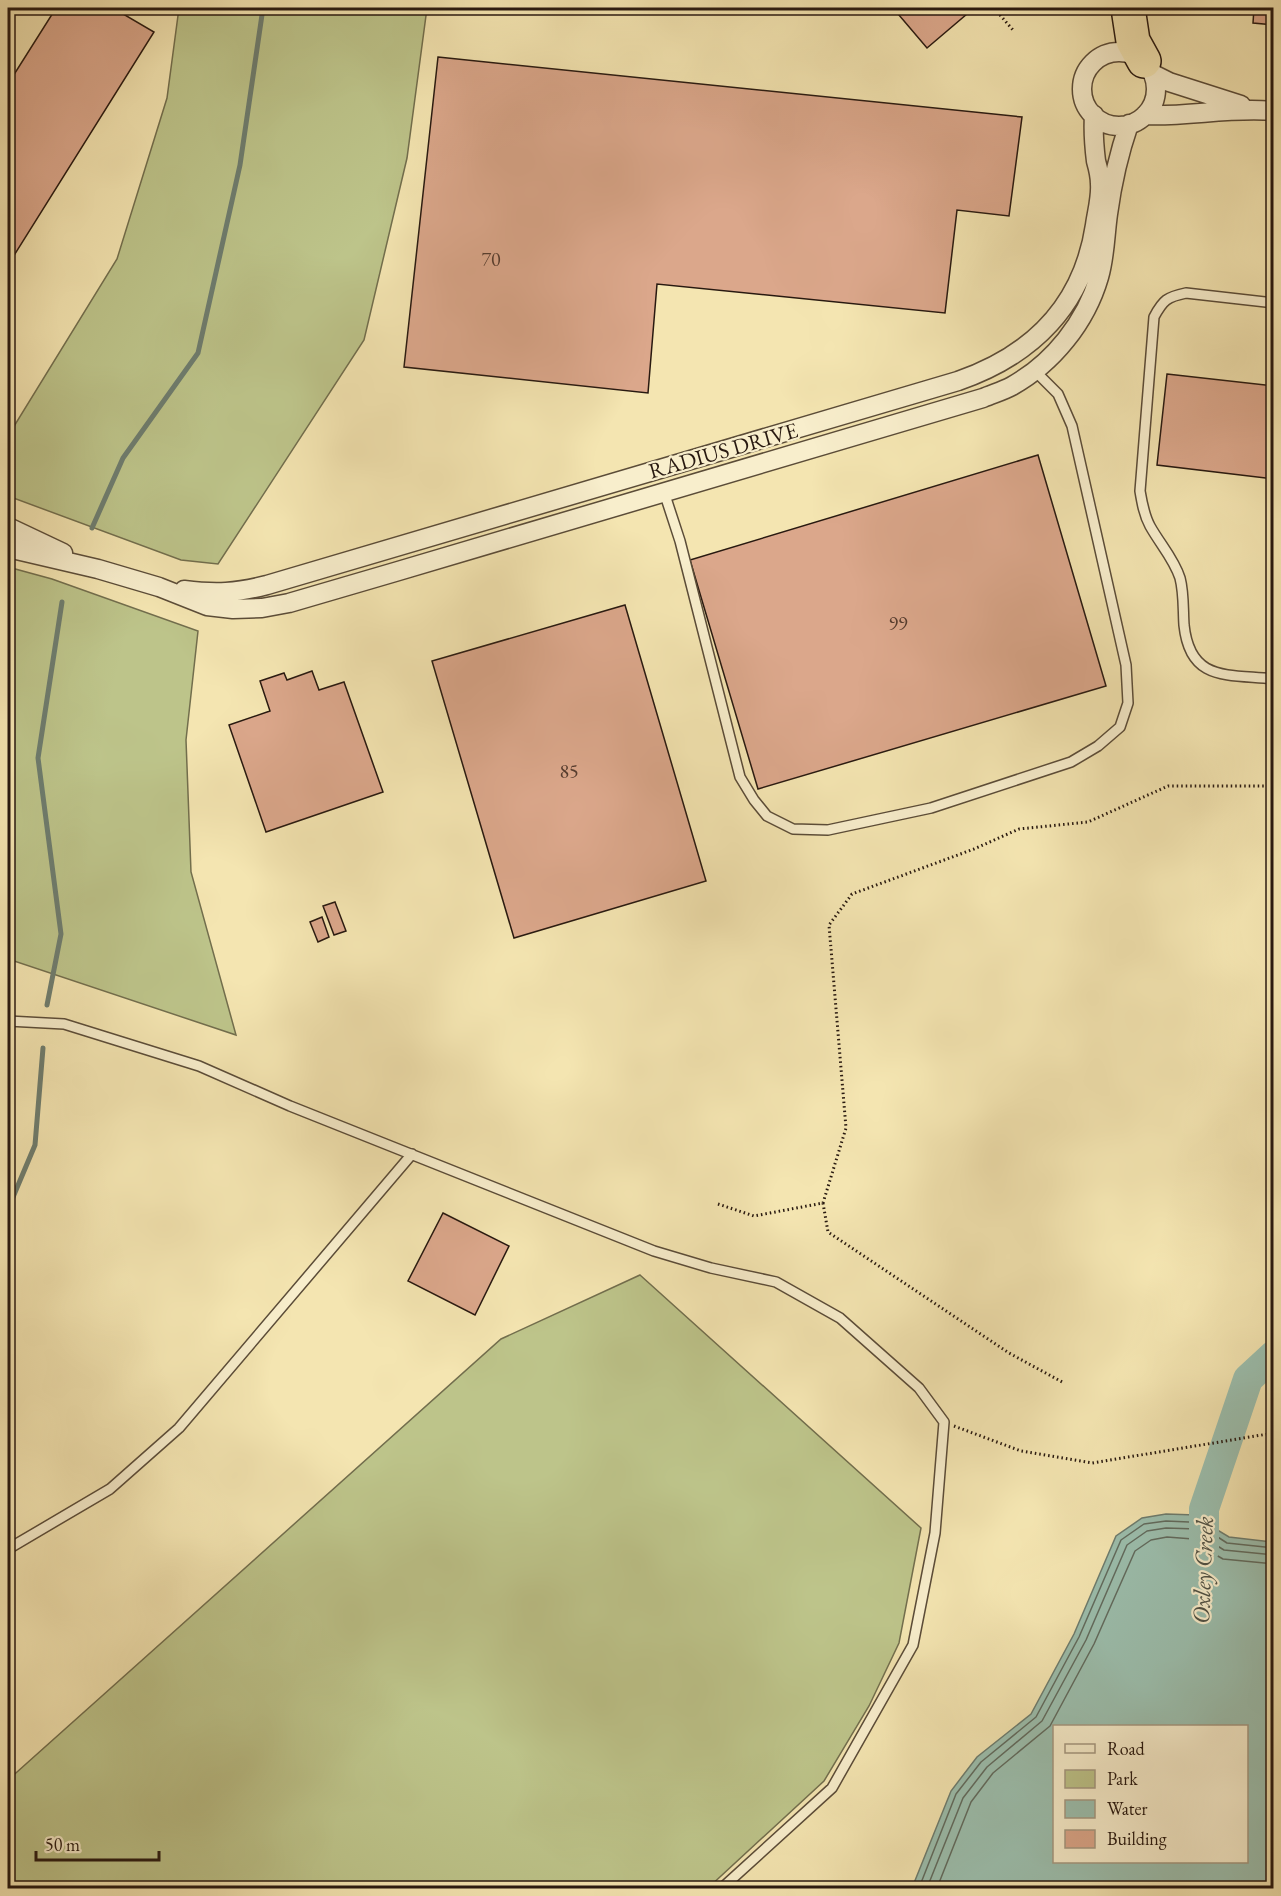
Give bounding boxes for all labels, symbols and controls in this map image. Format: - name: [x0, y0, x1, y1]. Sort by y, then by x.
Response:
- house number: 70: [481, 246, 501, 272]
- street label: RADIUS DRIVE: [645, 415, 801, 486]
- house number: 99: [888, 610, 908, 636]
- house number: 85: [559, 758, 579, 784]
- water label: Oxley Creek: [1185, 1516, 1220, 1624]
- legend: [1053, 1725, 1248, 1863]
- text: Road: [1107, 1737, 1146, 1760]
- text: Park: [1107, 1767, 1138, 1790]
- text: Water: [1107, 1797, 1148, 1820]
- scale bar: [36, 1824, 159, 1862]
- text: Building: [1107, 1827, 1167, 1850]
- text: 50 m: [45, 1833, 80, 1856]

